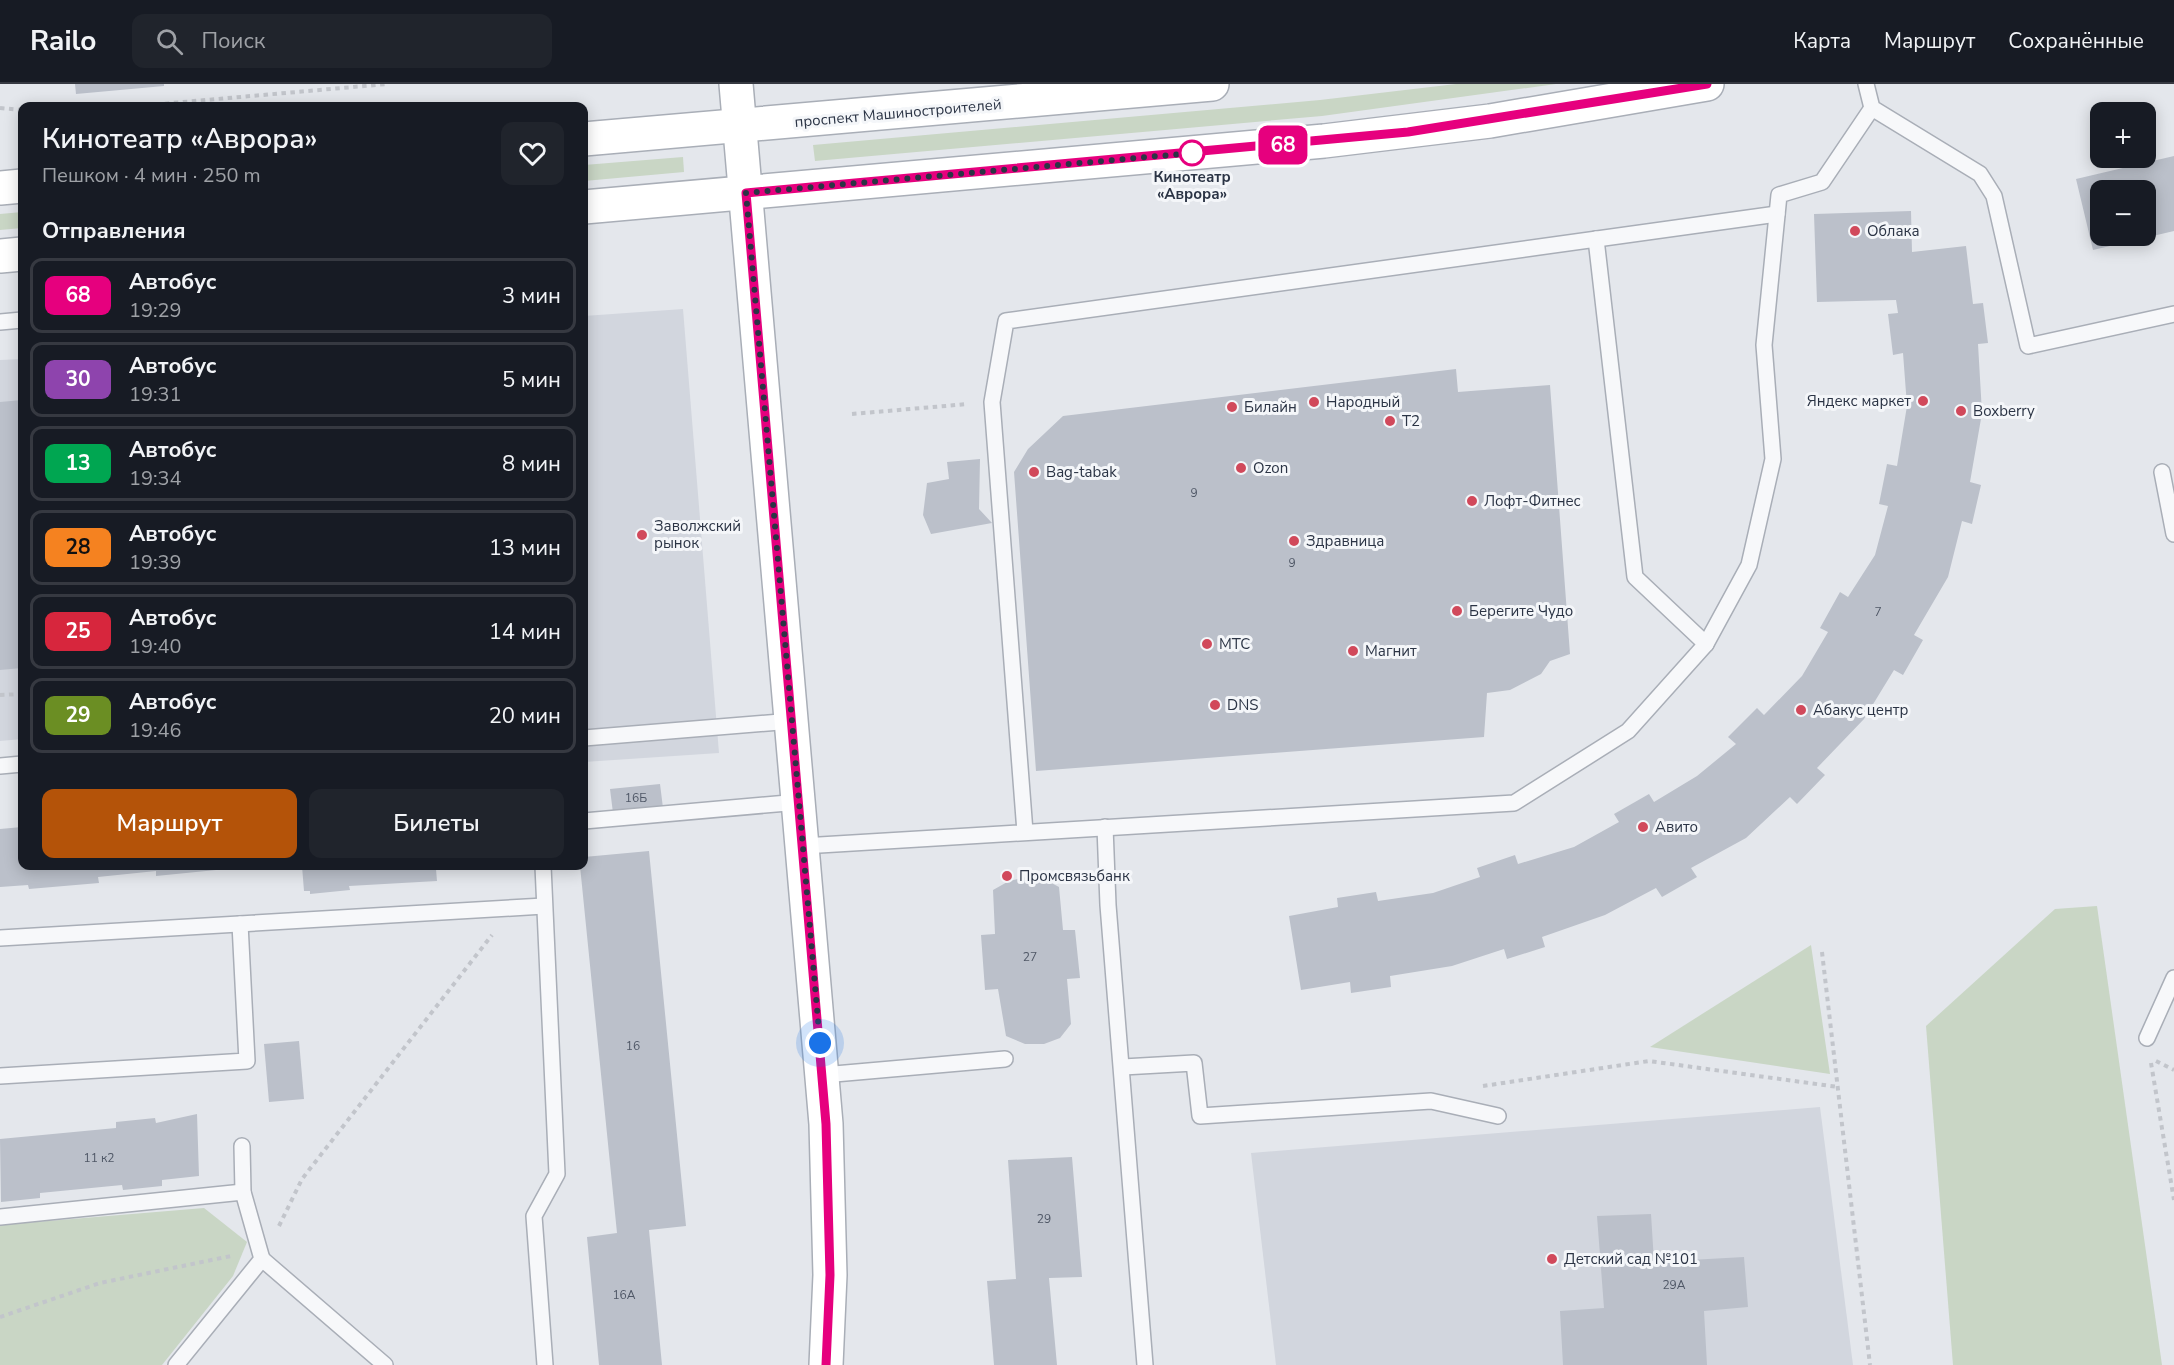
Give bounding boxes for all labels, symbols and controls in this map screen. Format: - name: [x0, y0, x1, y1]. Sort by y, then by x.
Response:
- search box: [132, 14, 552, 68]
- text: Railo: [30, 22, 96, 60]
- icon: search: [153, 25, 186, 58]
- text: Поиск: [201, 26, 265, 56]
- text: Карта: [1793, 27, 1851, 55]
- text: Маршрут: [1884, 27, 1975, 55]
- text: Сохранённые: [2008, 27, 2144, 55]
- street label: проспект Машиностроителей: [794, 94, 1002, 132]
- map controls: [2090, 102, 2156, 246]
- button: +: [2090, 102, 2156, 168]
- text: Кинотеатр «Аврора»: [42, 120, 318, 158]
- button: heart: [501, 122, 564, 185]
- line badge: 68: [1256, 126, 1310, 164]
- text: 68: [1270, 131, 1296, 159]
- marker: Кинотеатр «Аврора»: [1179, 140, 1205, 166]
- text: Пешком · 4 мин · 250 m: [42, 162, 261, 189]
- place label: Кинотеатр «Аврора»: [1153, 167, 1231, 204]
- button: −: [2090, 180, 2156, 246]
- text: Отправления: [42, 216, 186, 246]
- place label: Облака: [1867, 221, 1920, 241]
- marker: Облака: [1848, 224, 1862, 238]
- text: Автобус: [129, 267, 217, 297]
- text: 68: [65, 281, 91, 309]
- text: 3 мин: [502, 281, 561, 311]
- text: 19:29: [129, 297, 182, 324]
- text: Автобус: [129, 351, 217, 381]
- text: 30: [65, 365, 91, 393]
- text: 5 мин: [502, 365, 561, 395]
- text: 19:31: [129, 381, 182, 408]
- place label: Яндекс маркет: [1807, 391, 1911, 411]
- place label: Народный: [1326, 392, 1400, 412]
- marker: Яндекс маркет: [1916, 394, 1930, 408]
- marker: Народный: [1307, 395, 1321, 409]
- place label: Билайн: [1244, 397, 1297, 417]
- marker: Билайн: [1225, 400, 1239, 414]
- place label: Boxberry: [1973, 401, 2035, 421]
- marker: Boxberry: [1954, 404, 1968, 418]
- place label: T2: [1402, 411, 1420, 431]
- marker: T2: [1383, 414, 1397, 428]
- text: Автобус: [129, 435, 217, 465]
- text: 13: [65, 449, 91, 477]
- text: 8 мин: [502, 449, 561, 479]
- place label: Ozon: [1253, 458, 1288, 478]
- marker: Ozon: [1234, 461, 1248, 475]
- place label: Bag-tabak: [1046, 462, 1117, 482]
- text: 19:34: [129, 465, 182, 492]
- marker: Bag-tabak: [1027, 465, 1041, 479]
- house number: 9: [1190, 485, 1198, 501]
- place label: Лофт-Фитнес: [1484, 491, 1581, 511]
- marker: Лофт-Фитнес: [1465, 494, 1479, 508]
- place label: Заволжский рынок: [654, 516, 741, 553]
- text: Автобус: [129, 519, 217, 549]
- marker: Заволжский рынок: [635, 528, 649, 542]
- place label: Здравница: [1306, 531, 1384, 551]
- text: 28: [65, 533, 91, 561]
- text: 13 мин: [489, 533, 561, 563]
- marker: Здравница: [1287, 534, 1301, 548]
- text: 19:39: [129, 549, 182, 576]
- house number: 9: [1288, 555, 1296, 571]
- place label: Берегите Чудо: [1469, 601, 1573, 621]
- text: Автобус: [129, 603, 217, 633]
- marker: Берегите Чудо: [1450, 604, 1464, 618]
- house number: 7: [1874, 604, 1882, 620]
- text: 25: [65, 617, 91, 645]
- text: 14 мин: [489, 617, 561, 647]
- text: 19:40: [129, 633, 182, 660]
- place label: МТС: [1219, 634, 1250, 654]
- marker: МТС: [1200, 637, 1214, 651]
- place label: Магнит: [1365, 641, 1417, 661]
- marker: Магнит: [1346, 644, 1360, 658]
- text: Автобус: [129, 687, 217, 717]
- place label: DNS: [1227, 695, 1258, 715]
- marker: DNS: [1208, 698, 1222, 712]
- place label: Абакус центр: [1813, 700, 1908, 720]
- text: 29: [65, 701, 91, 729]
- text: 20 мин: [489, 701, 561, 731]
- marker: Абакус центр: [1794, 703, 1808, 717]
- text: 19:46: [129, 717, 182, 744]
- button: Маршрут: [42, 789, 297, 858]
- button: Билеты: [309, 789, 564, 858]
- house number: 16Б: [625, 790, 647, 806]
- place label: Авито: [1655, 817, 1698, 837]
- marker: Авито: [1636, 820, 1650, 834]
- place label: Промсвязьбанк: [1019, 866, 1130, 886]
- marker: Промсвязьбанк: [1000, 869, 1014, 883]
- house number: 27: [1023, 949, 1037, 965]
- your location: [805, 1028, 835, 1058]
- house number: 16: [626, 1038, 640, 1054]
- house number: 11 к2: [84, 1150, 115, 1166]
- house number: 29: [1037, 1211, 1051, 1227]
- place label: Детский сад №101: [1564, 1249, 1698, 1269]
- marker: Детский сад №101: [1545, 1252, 1559, 1266]
- house number: 29А: [1662, 1277, 1686, 1293]
- house number: 16А: [612, 1287, 636, 1303]

